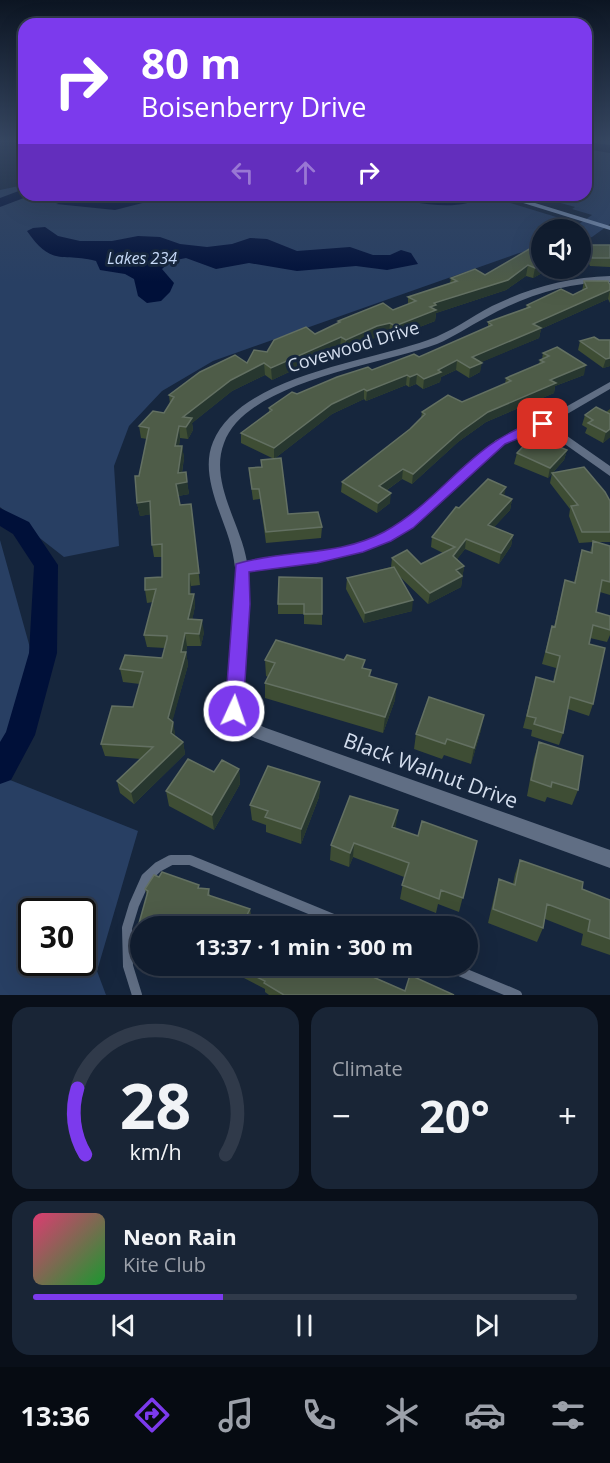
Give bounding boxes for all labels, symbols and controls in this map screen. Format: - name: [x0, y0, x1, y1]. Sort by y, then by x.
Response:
- text: 80 m: [141, 34, 241, 91]
- icon: right: [42, 42, 120, 120]
- text: Boisenberry Drive: [141, 88, 366, 125]
- icon: left: [226, 156, 259, 189]
- icon: ahead: [289, 156, 322, 189]
- icon: right: [352, 156, 385, 189]
- map controls: [531, 219, 591, 279]
- button: sound: [531, 219, 591, 279]
- water label: Lakes 234: [107, 247, 177, 269]
- street label: Covewood Drive: [284, 315, 422, 377]
- pin: [517, 398, 568, 449]
- icon: arrive: [526, 407, 559, 440]
- position arrow: [202, 679, 266, 743]
- street label: Black Walnut Drive: [340, 725, 522, 815]
- speed limit sign: 30: [18, 898, 96, 976]
- text: 13:37 · 1 min · 300 m: [195, 931, 413, 961]
- text: Climate: [332, 1055, 403, 1082]
- text: 28: [120, 1062, 191, 1147]
- text: 20°: [419, 1085, 490, 1146]
- text: −: [332, 1093, 351, 1138]
- text: +: [558, 1093, 577, 1138]
- text: km/h: [129, 1137, 182, 1166]
- text: Neon Rain: [123, 1221, 237, 1251]
- text: Kite Club: [123, 1251, 206, 1278]
- icon: previous: [107, 1309, 140, 1342]
- icon: pause: [288, 1309, 321, 1342]
- icon: next: [470, 1309, 503, 1342]
- icon: directions: [131, 1394, 173, 1436]
- icon: music: [215, 1394, 257, 1436]
- icon: phone: [298, 1394, 340, 1436]
- icon: climate: [381, 1394, 423, 1436]
- icon: car: [464, 1394, 506, 1436]
- icon: filters: [547, 1394, 589, 1436]
- text: 13:36: [21, 1397, 90, 1434]

